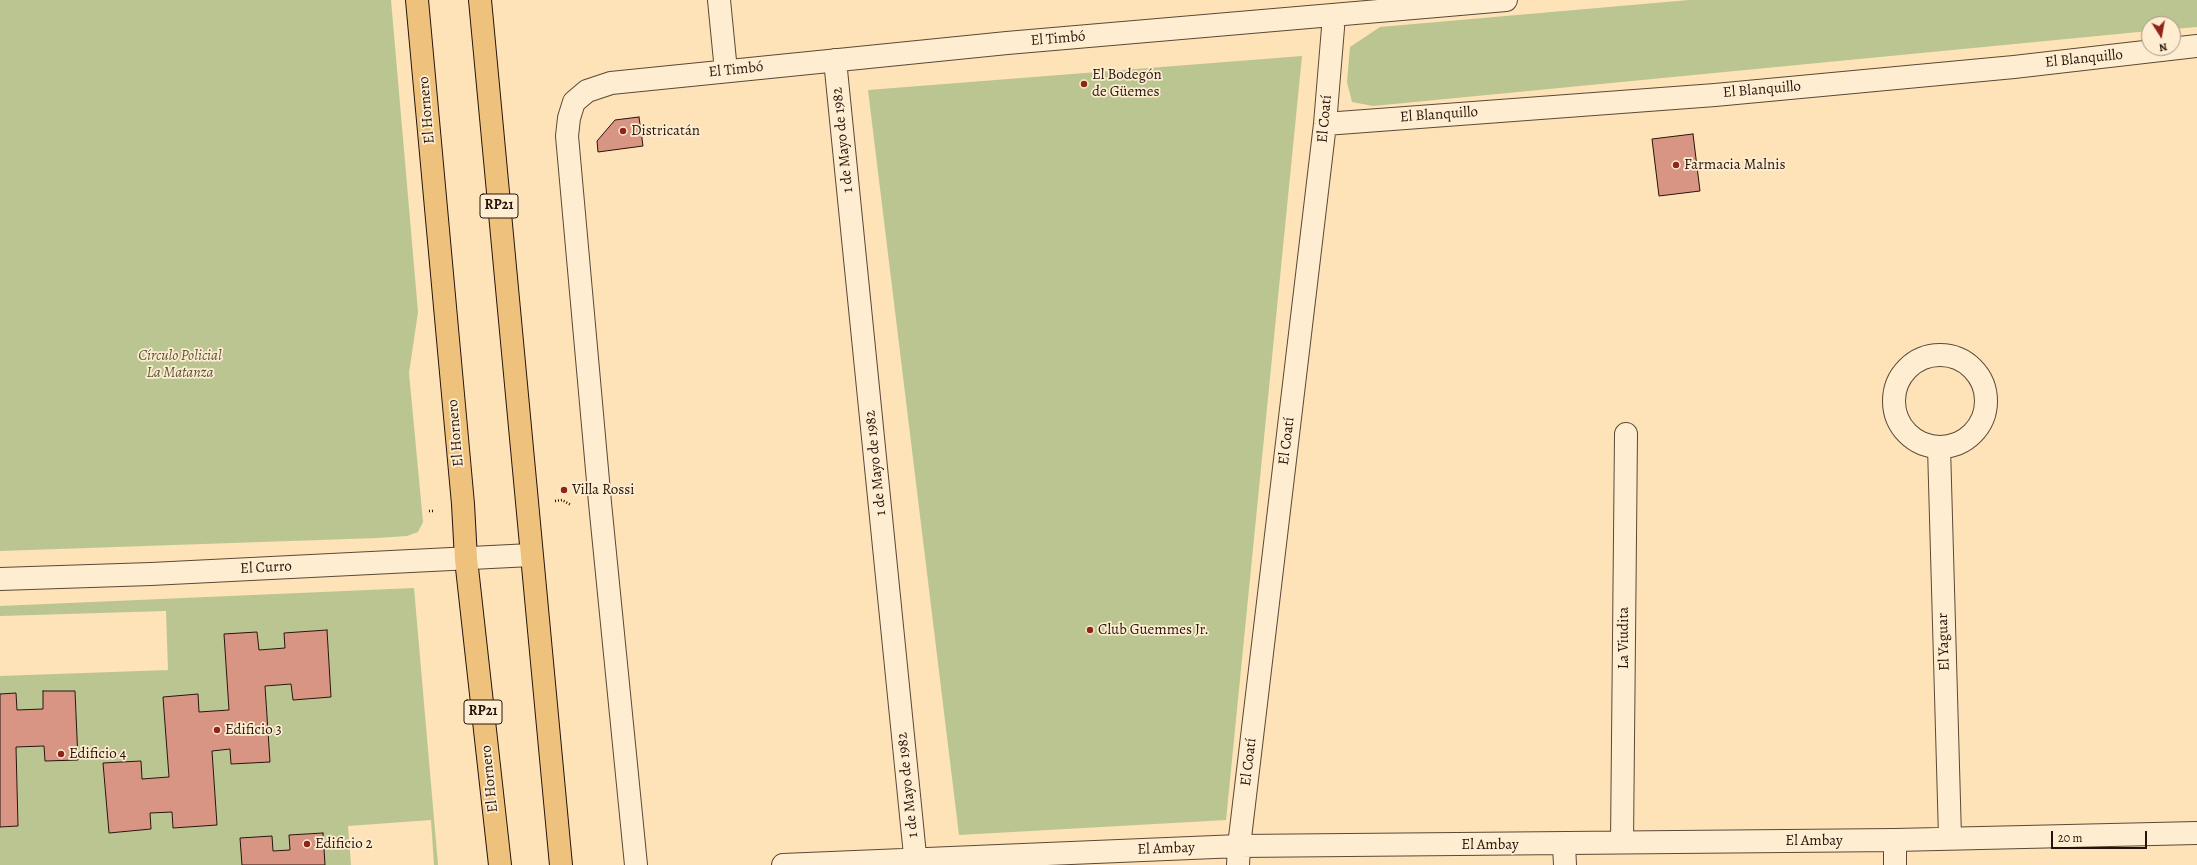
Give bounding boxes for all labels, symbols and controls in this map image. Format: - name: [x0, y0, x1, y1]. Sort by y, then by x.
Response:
- north arrow: [2141, 16, 2181, 56]
- street label: El Timbó: [1030, 28, 1086, 50]
- text: N: [2158, 39, 2169, 55]
- street label: El Blanquillo: [2044, 46, 2124, 72]
- street label: El Timbó: [708, 58, 764, 82]
- place label: El Bodegón de Güemes: [1092, 66, 1162, 101]
- street label: El Hornero: [415, 75, 439, 145]
- street label: El Blanquillo: [1722, 78, 1802, 102]
- marker: El Bodegón de Güemes: [1079, 79, 1089, 89]
- street label: 1 de Mayo de 1982: [829, 86, 857, 194]
- street label: El Coatí: [1314, 94, 1336, 144]
- street label: El Blanquillo: [1399, 103, 1479, 127]
- place label: Districatán: [631, 122, 700, 140]
- marker: Districatán: [618, 126, 628, 136]
- place label: Farmacia Malnis: [1684, 156, 1785, 174]
- marker: Farmacia Malnis: [1671, 160, 1681, 170]
- road number: RP21: [480, 194, 518, 218]
- park label: Círculo Policial La Matanza: [138, 347, 222, 382]
- street label: El Hornero: [444, 398, 468, 468]
- street label: 1 de Mayo de 1982: [862, 409, 890, 517]
- street label: El Coatí: [1275, 416, 1299, 466]
- place label: Villa Rossi: [572, 481, 635, 499]
- marker: Villa Rossi: [559, 485, 569, 495]
- street label: El Curro: [240, 558, 292, 578]
- street label: La Viudita: [1615, 607, 1633, 669]
- street label: El Yaguar: [1934, 613, 1954, 671]
- place label: Club Guemmes Jr.: [1098, 621, 1209, 639]
- marker: Club Guemmes Jr.: [1085, 625, 1095, 635]
- road number: RP21: [464, 700, 502, 724]
- place label: Edificio 3: [225, 721, 282, 739]
- marker: Edificio 3: [212, 725, 222, 735]
- street label: 1 de Mayo de 1982: [894, 731, 922, 839]
- street label: El Coatí: [1237, 737, 1261, 787]
- street label: El Hornero: [478, 744, 502, 814]
- place label: Edificio 4: [69, 745, 126, 763]
- marker: Edificio 4: [56, 749, 66, 759]
- scale bar: [2053, 823, 2149, 849]
- text: 20 m: [2058, 830, 2082, 846]
- street label: El Ambay: [1785, 832, 1843, 850]
- place label: Edificio 2: [315, 835, 373, 853]
- street label: El Ambay: [1461, 836, 1519, 854]
- marker: Edificio 2: [302, 839, 312, 849]
- street label: El Ambay: [1137, 839, 1195, 859]

